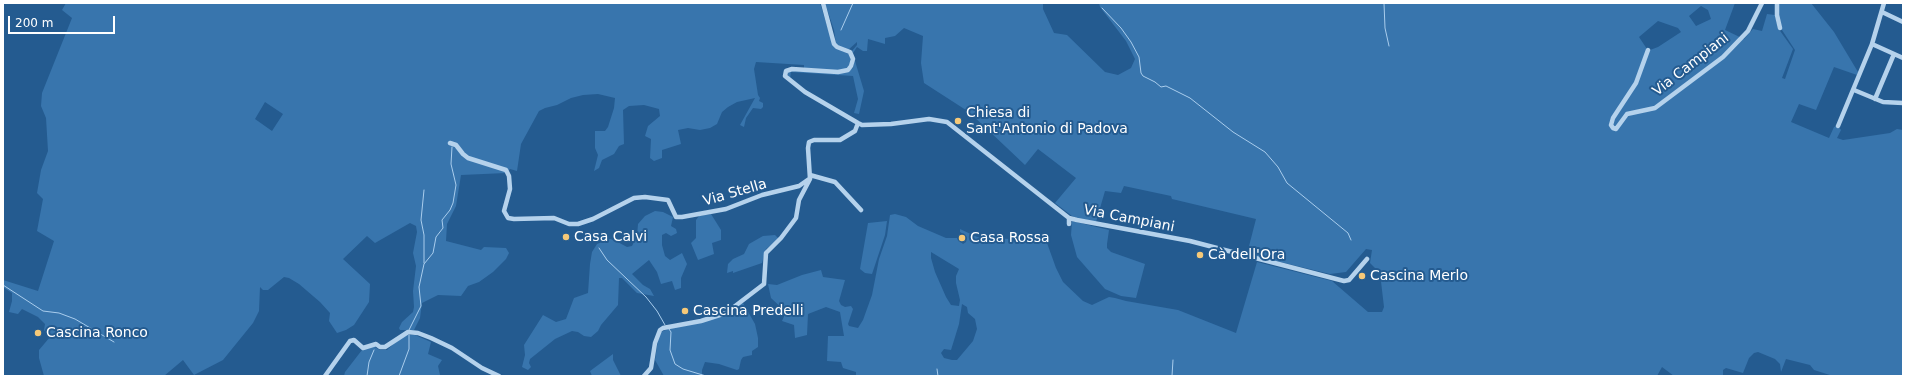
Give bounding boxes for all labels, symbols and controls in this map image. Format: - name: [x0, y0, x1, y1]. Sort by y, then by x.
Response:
- scale bar: [10, 8, 117, 34]
- text: 200 m: [15, 16, 53, 30]
- street label: Via Campiani: [1649, 30, 1733, 100]
- place label: Chiesa di Sant'Antonio di Padova: [966, 105, 1128, 138]
- marker: Chiesa di Sant'Antonio di Padova: [953, 116, 963, 126]
- street label: Via Stella: [701, 176, 769, 210]
- street label: Via Campiani: [1082, 202, 1176, 236]
- place label: Casa Calvi: [574, 229, 647, 245]
- place label: Casa Rossa: [970, 230, 1050, 246]
- marker: Casa Calvi: [561, 232, 571, 242]
- marker: Casa Rossa: [957, 233, 967, 243]
- place label: Cà dell'Ora: [1208, 247, 1285, 263]
- marker: Cà dell'Ora: [1195, 250, 1205, 260]
- place label: Cascina Merlo: [1370, 268, 1468, 284]
- marker: Cascina Merlo: [1357, 271, 1367, 281]
- place label: Cascina Predelli: [693, 303, 804, 319]
- marker: Cascina Predelli: [680, 306, 690, 316]
- place label: Cascina Ronco: [46, 325, 148, 341]
- marker: Cascina Ronco: [33, 328, 43, 338]

